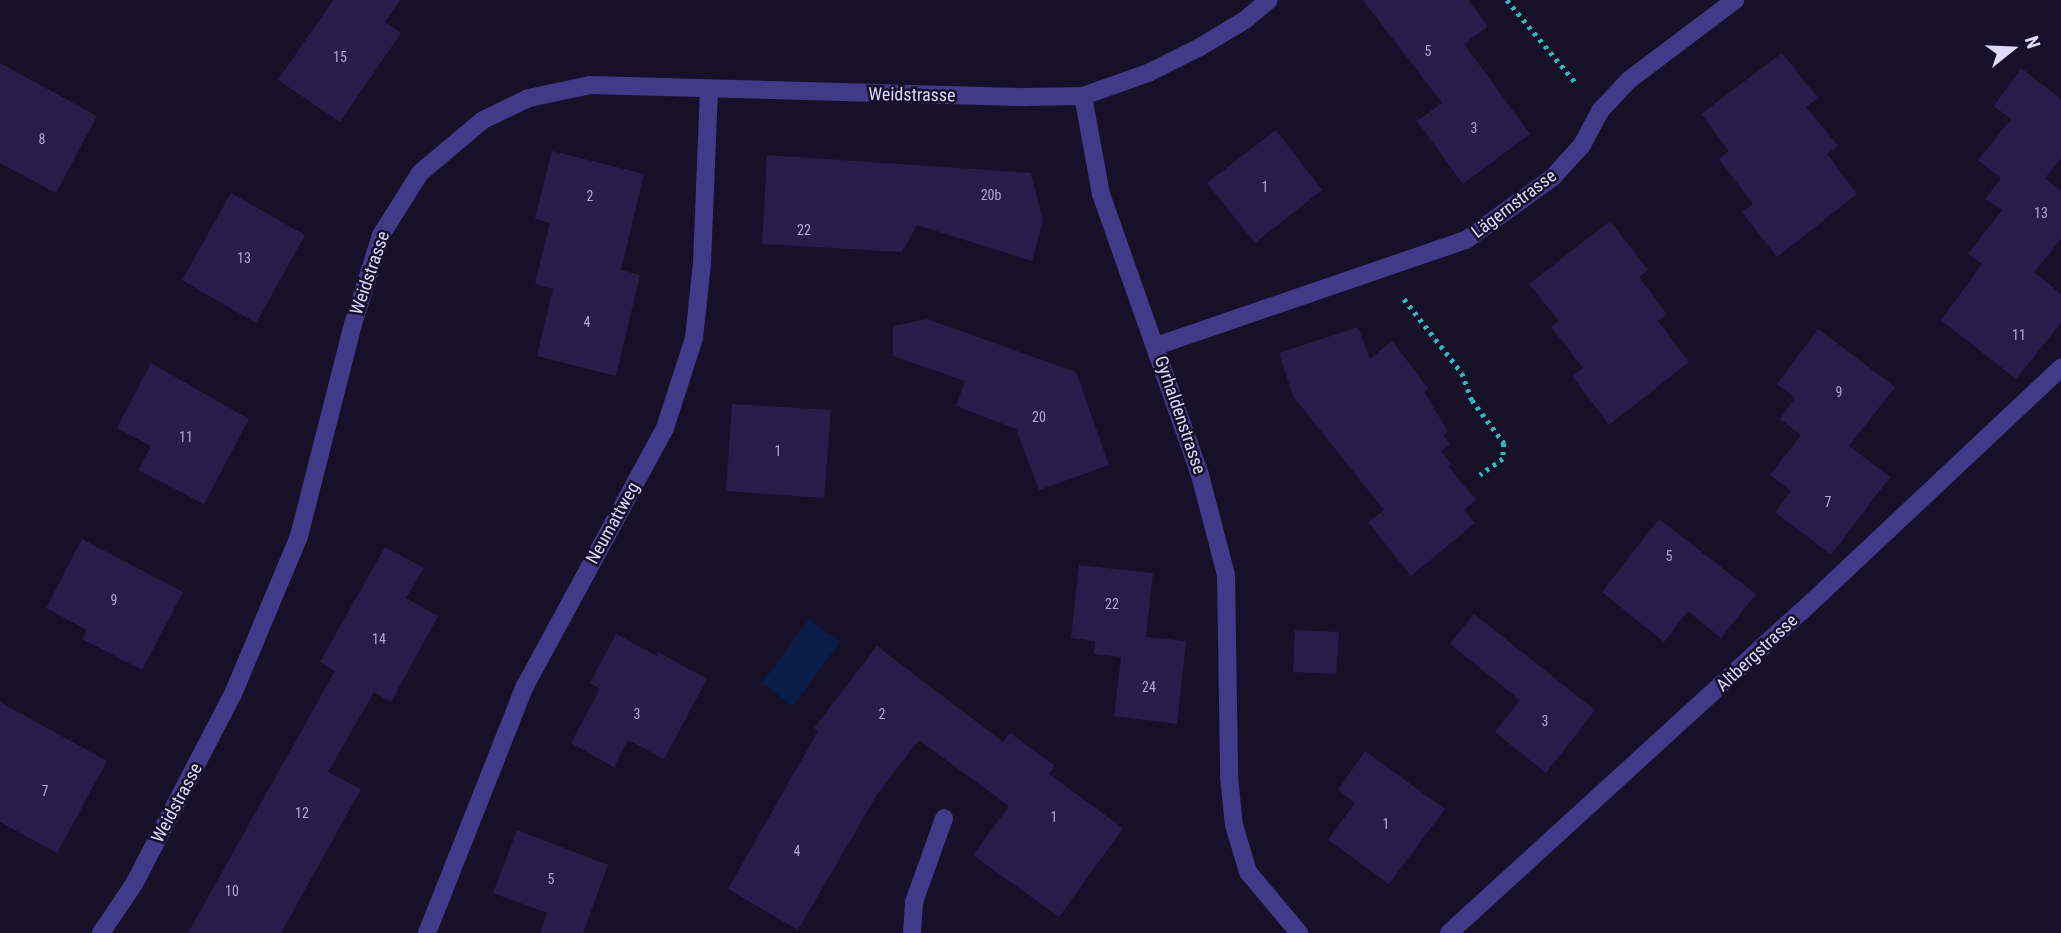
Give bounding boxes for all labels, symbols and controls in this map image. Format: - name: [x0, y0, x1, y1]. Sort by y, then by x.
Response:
- north arrow: [1977, 14, 2047, 84]
- text: N: [2020, 33, 2045, 51]
- house number: 5: [1425, 43, 1431, 59]
- house number: 15: [333, 49, 347, 65]
- street label: Weidstrasse: [868, 83, 956, 107]
- house number: 3: [1471, 120, 1477, 136]
- house number: 8: [39, 131, 45, 147]
- street label: Lägernstrasse: [1467, 165, 1561, 243]
- house number: 1: [1262, 179, 1268, 195]
- house number: 20b: [981, 187, 1001, 203]
- house number: 2: [587, 188, 593, 204]
- house number: 13: [2034, 205, 2048, 221]
- house number: 22: [797, 222, 811, 238]
- street label: Weidstrasse: [346, 228, 394, 318]
- house number: 13: [237, 250, 251, 266]
- house number: 4: [584, 314, 590, 330]
- house number: 11: [2012, 327, 2026, 343]
- street label: Gyrhaldenstrasse: [1150, 353, 1210, 477]
- house number: 9: [1836, 384, 1842, 400]
- house number: 20: [1032, 409, 1046, 425]
- house number: 11: [179, 429, 193, 445]
- house number: 1: [775, 443, 781, 459]
- street label: Neumattweg: [582, 478, 644, 568]
- house number: 7: [1825, 494, 1831, 510]
- house number: 5: [1666, 548, 1672, 564]
- house number: 9: [111, 592, 117, 608]
- house number: 22: [1105, 596, 1119, 612]
- street label: Altbergstrasse: [1712, 610, 1802, 696]
- house number: 14: [372, 631, 386, 647]
- house number: 24: [1142, 679, 1156, 695]
- house number: 3: [634, 706, 640, 722]
- house number: 2: [879, 706, 885, 722]
- house number: 3: [1542, 713, 1548, 729]
- street label: Weidstrasse: [147, 759, 207, 847]
- house number: 7: [42, 783, 48, 799]
- house number: 12: [295, 805, 309, 821]
- house number: 1: [1051, 809, 1057, 825]
- house number: 1: [1383, 816, 1389, 832]
- house number: 4: [794, 843, 800, 859]
- house number: 5: [548, 871, 554, 887]
- house number: 10: [225, 883, 239, 899]

